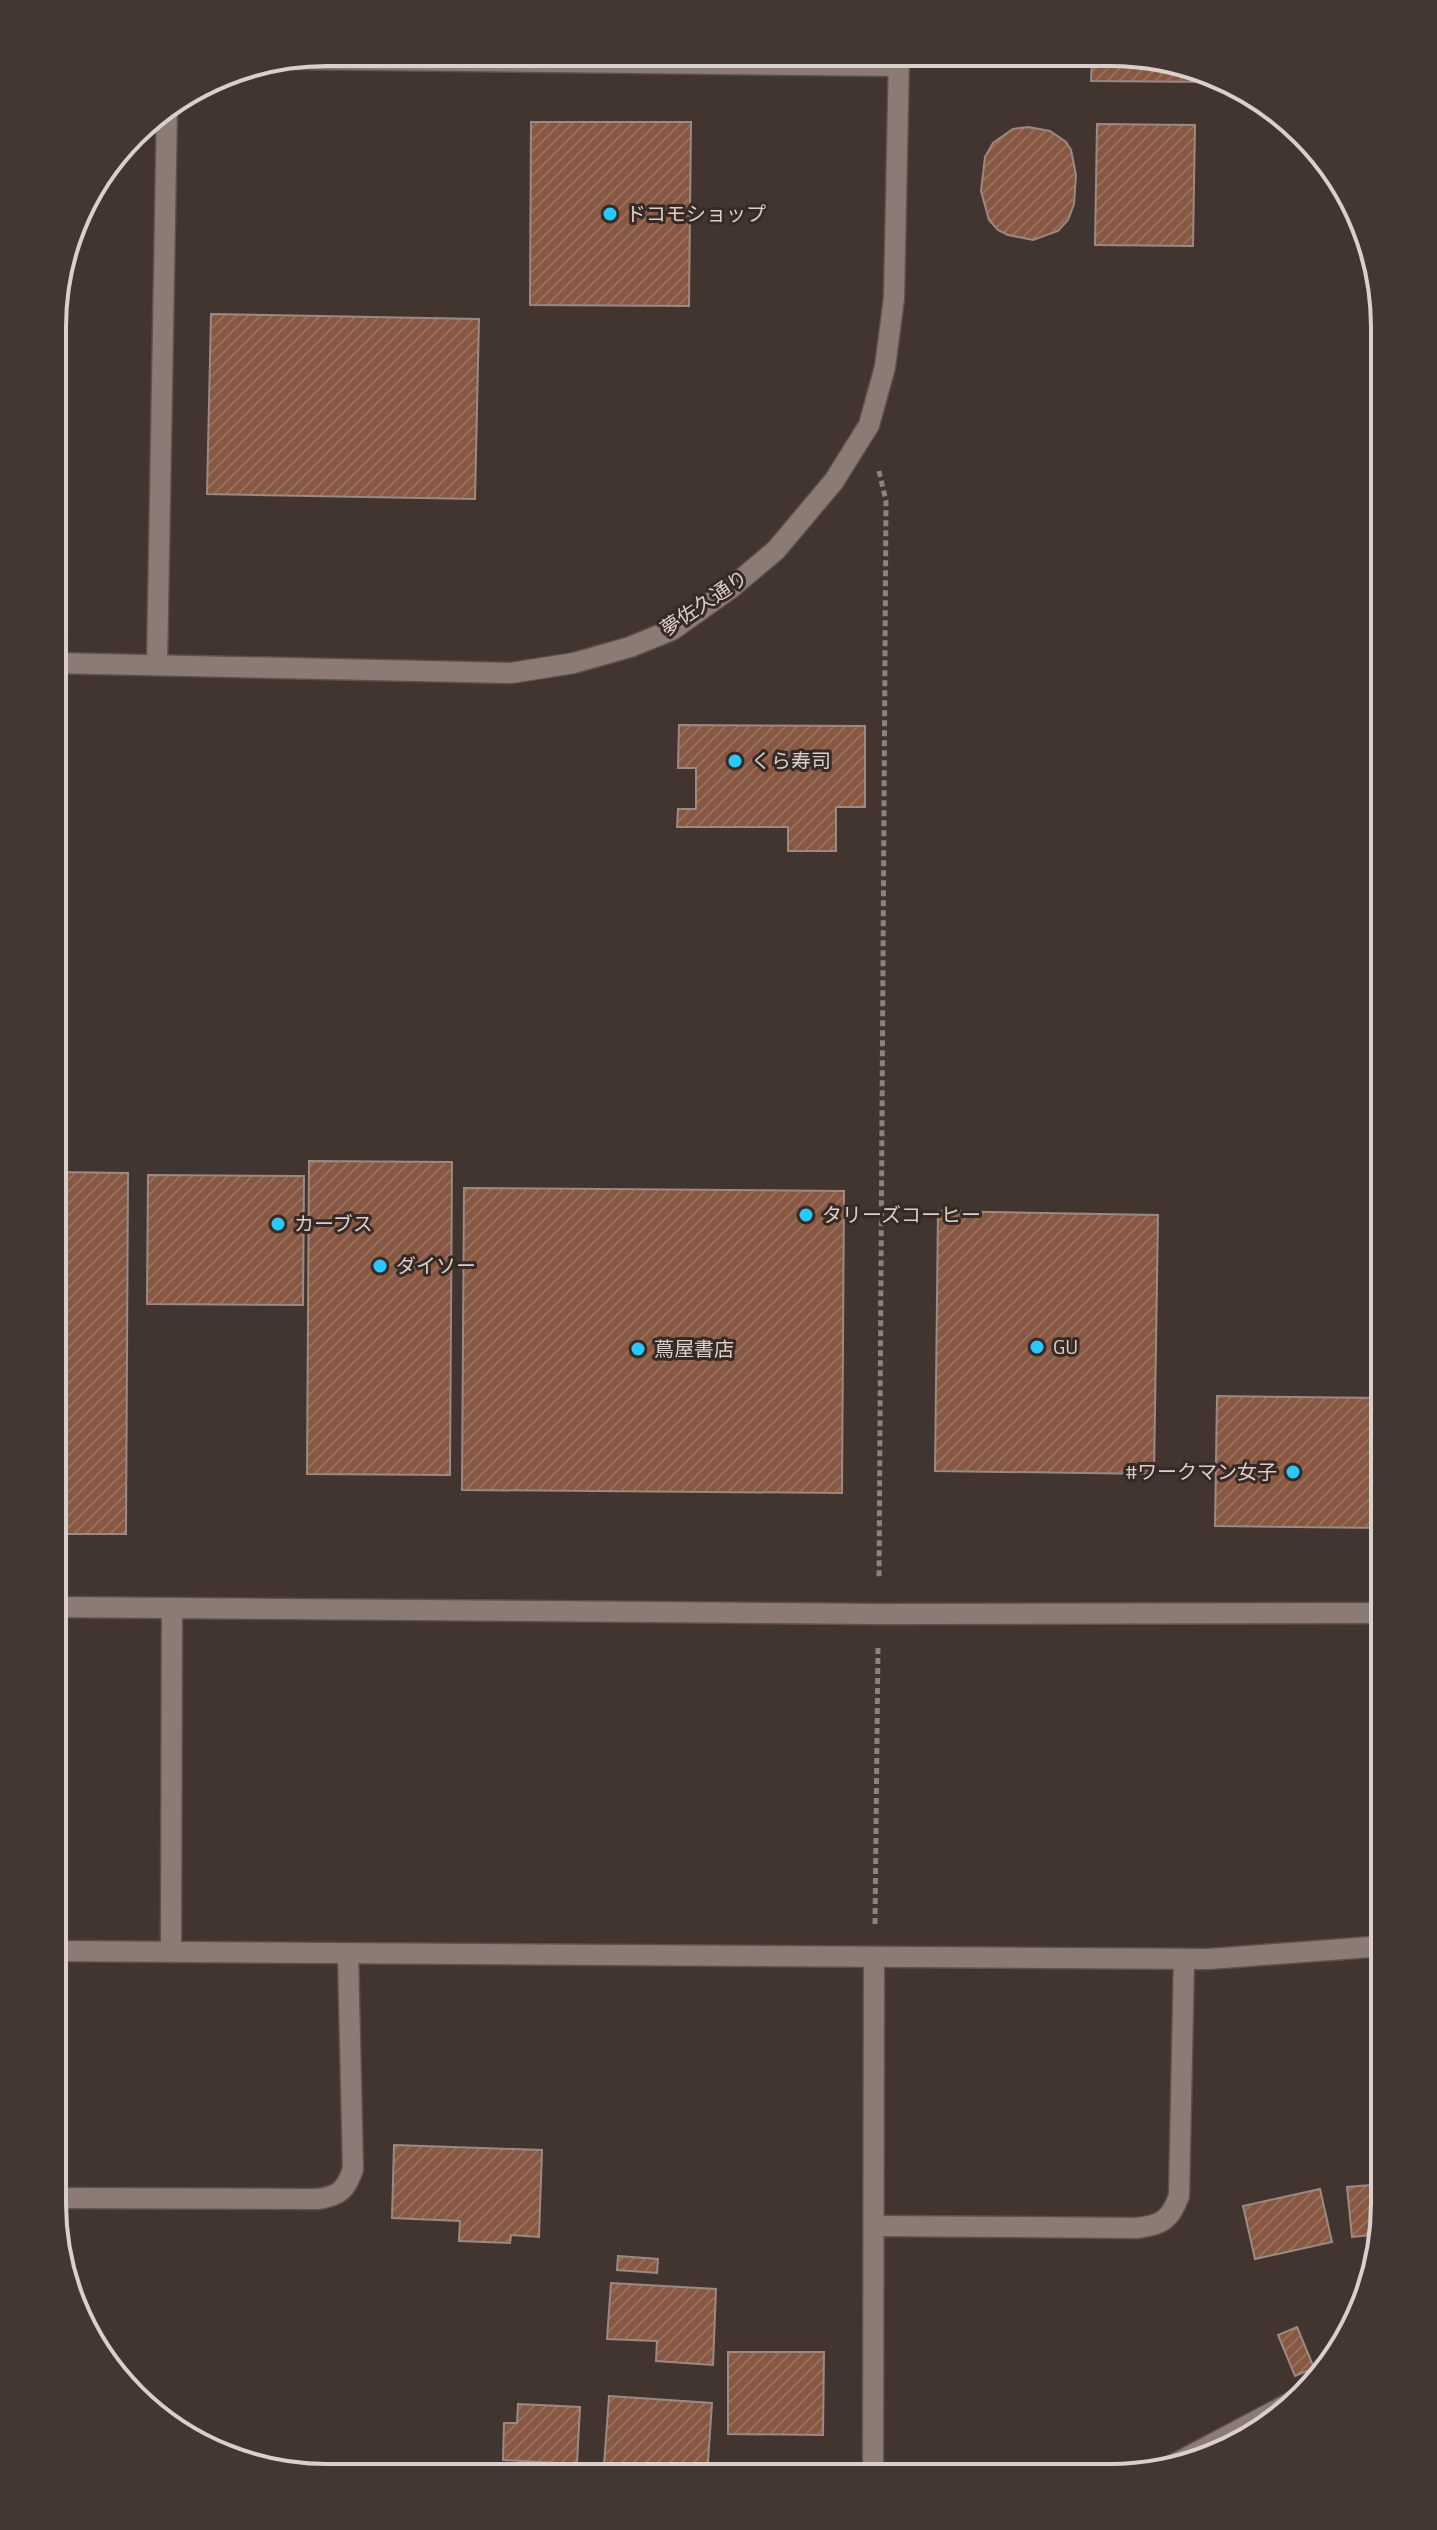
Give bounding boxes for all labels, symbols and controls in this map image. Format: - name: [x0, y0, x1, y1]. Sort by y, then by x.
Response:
- place label: ドコモショップ: [626, 198, 766, 229]
- marker: ドコモショップ: [601, 205, 619, 223]
- street label: 夢佐久通り: [654, 562, 754, 643]
- place label: くら寿司: [751, 745, 831, 776]
- marker: くら寿司: [726, 752, 744, 770]
- place label: タリーズコーヒー: [822, 1199, 981, 1230]
- marker: タリーズコーヒー: [797, 1206, 815, 1224]
- place label: カーブス: [294, 1208, 373, 1239]
- marker: カーブス: [269, 1215, 287, 1233]
- place label: ダイソー: [396, 1250, 476, 1281]
- marker: ダイソー: [371, 1257, 389, 1275]
- place label: GU: [1053, 1331, 1078, 1362]
- place label: 蔦屋書店: [654, 1333, 734, 1364]
- marker: GU: [1028, 1338, 1046, 1356]
- marker: 蔦屋書店: [629, 1340, 647, 1358]
- place label: #ワークマン女子: [1126, 1456, 1277, 1487]
- marker: #ワークマン女子: [1284, 1463, 1302, 1481]

